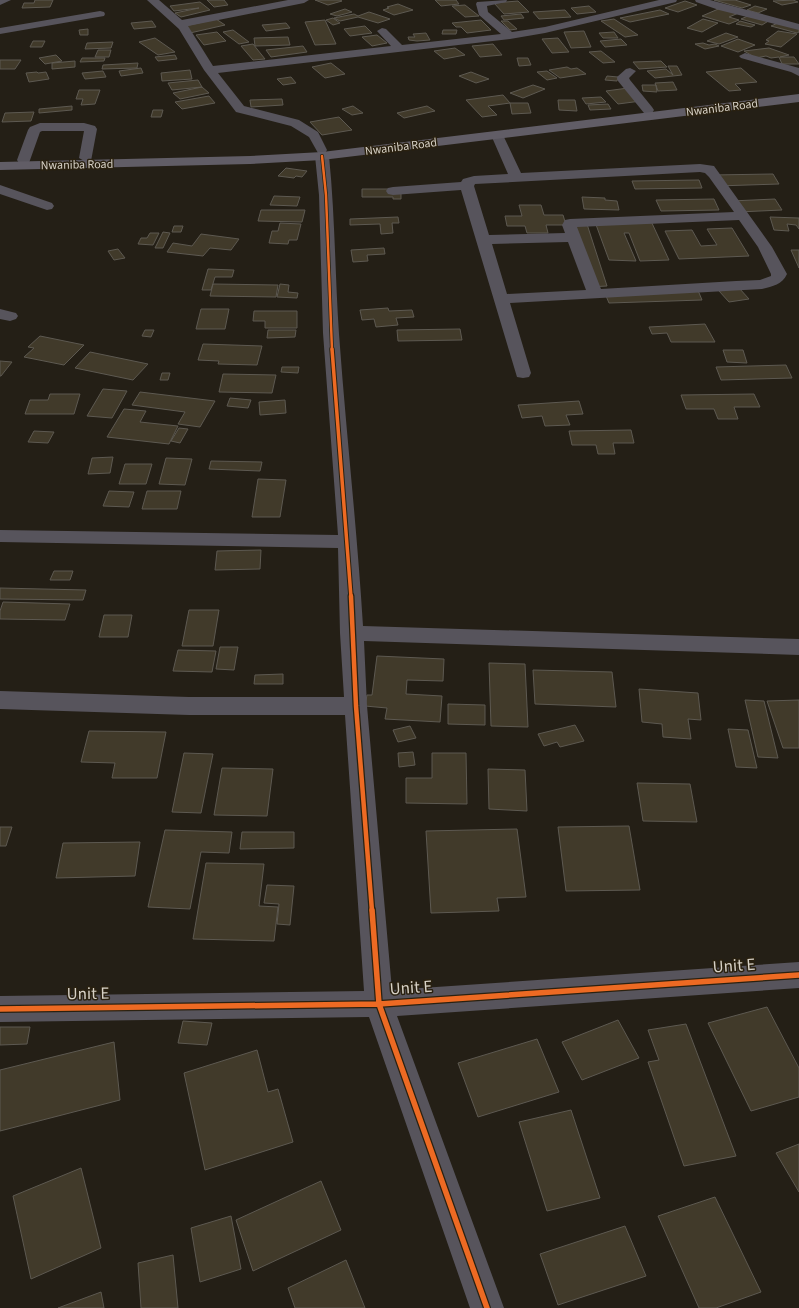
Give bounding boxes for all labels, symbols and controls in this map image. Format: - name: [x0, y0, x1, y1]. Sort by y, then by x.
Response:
- street label: Nwaniba Road: [685, 95, 759, 121]
- street label: Nwaniba Road: [364, 134, 438, 160]
- street label: Nwaniba Road: [41, 156, 113, 174]
- street label: Unit E: [712, 953, 756, 979]
- street label: Unit E: [389, 975, 433, 1001]
- street label: Unit E: [67, 982, 110, 1006]

